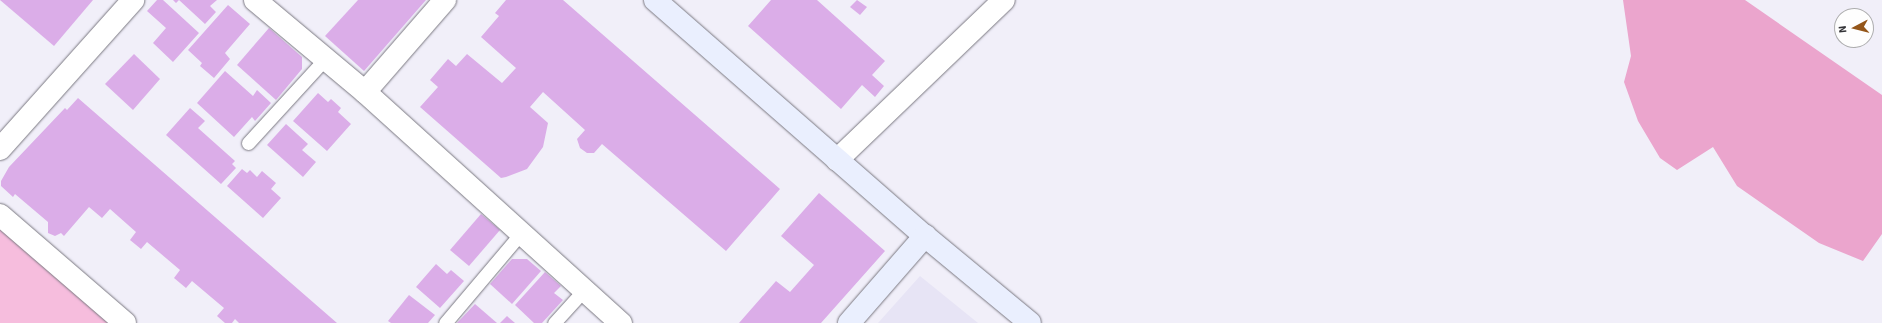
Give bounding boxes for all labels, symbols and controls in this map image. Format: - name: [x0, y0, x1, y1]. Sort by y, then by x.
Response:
- north arrow: [1834, 8, 1874, 48]
- text: N: [1835, 25, 1850, 34]

